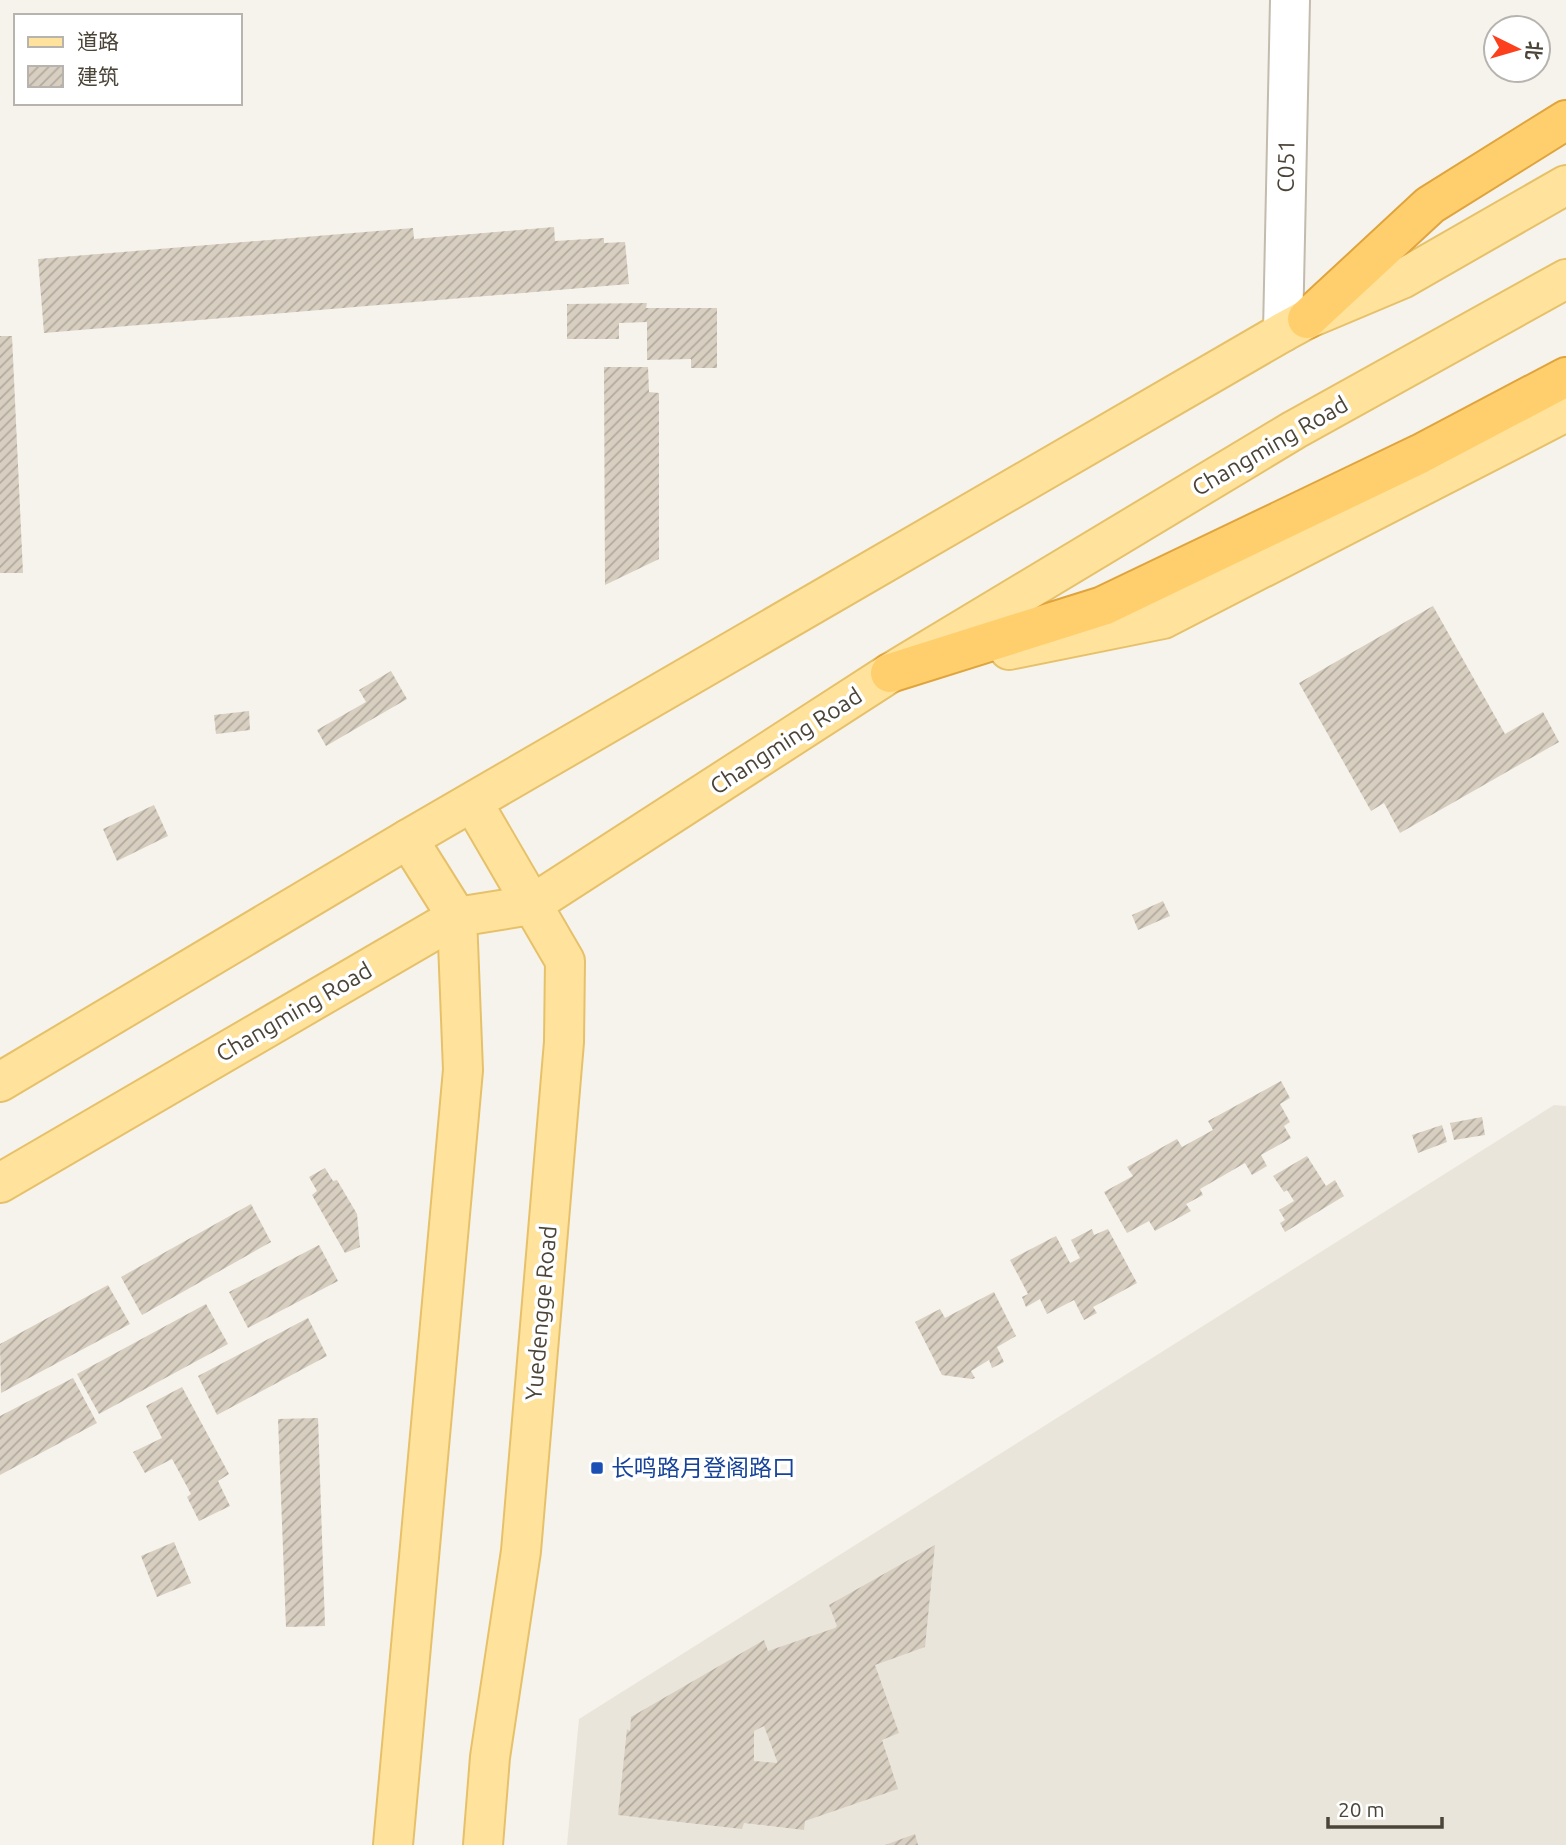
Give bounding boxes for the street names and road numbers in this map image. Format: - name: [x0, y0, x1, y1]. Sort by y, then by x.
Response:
- street label: C051: [1273, 139, 1298, 193]
- street label: Changming Road: [1188, 391, 1352, 500]
- street label: Changming Road: [705, 682, 866, 799]
- street label: Changming Road: [212, 957, 376, 1066]
- street label: Yuedengge Road: [520, 1225, 561, 1401]

